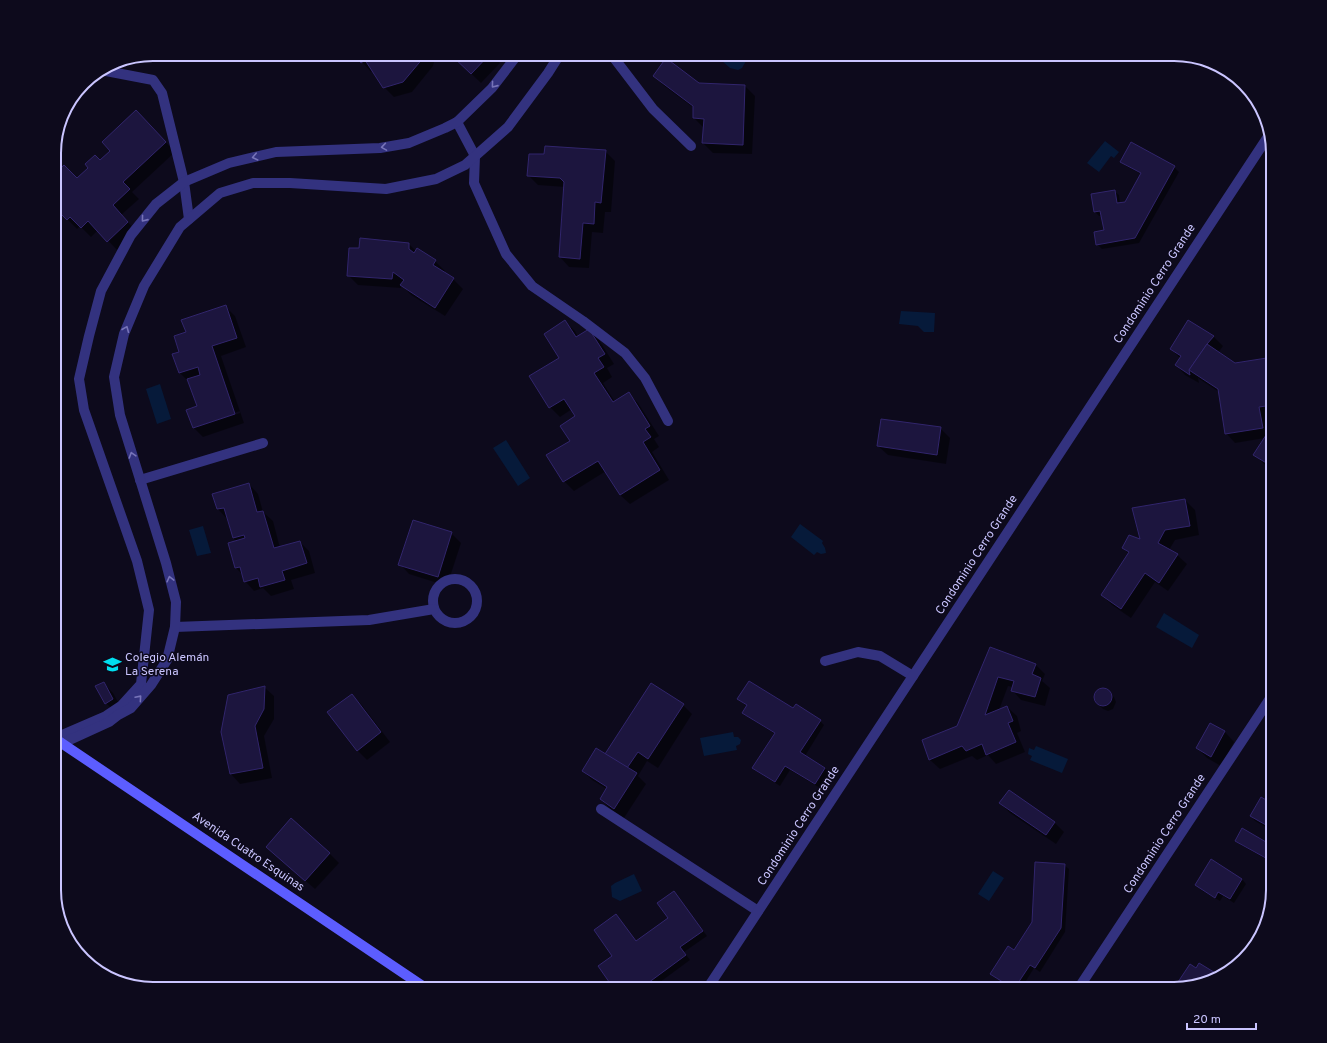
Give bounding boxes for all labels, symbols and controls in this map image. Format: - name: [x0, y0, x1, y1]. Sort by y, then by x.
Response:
- one-way arrow: [492, 80, 499, 87]
- one-way arrow: [381, 142, 387, 151]
- one-way arrow: [252, 152, 258, 160]
- one-way arrow: [142, 214, 149, 221]
- street label: Condominio Cerro Grande: [1110, 221, 1200, 347]
- one-way arrow: [122, 325, 130, 332]
- one-way arrow: [128, 451, 137, 458]
- street label: Condominio Cerro Grande: [932, 492, 1022, 618]
- one-way arrow: [167, 576, 175, 582]
- place label: Colegio Alemán La Serena: [125, 650, 209, 680]
- school or university icon: Colegio Alemán La Serena: [102, 655, 122, 675]
- one-way arrow: [135, 695, 142, 703]
- street label: Condominio Cerro Grande: [754, 763, 844, 889]
- street label: Condominio Cerro Grande: [1120, 771, 1210, 897]
- street label: Avenida Cuatro Esquinas: [189, 808, 307, 896]
- scale bar: [1187, 1005, 1256, 1031]
- text: 20 m: [1193, 1012, 1221, 1028]

